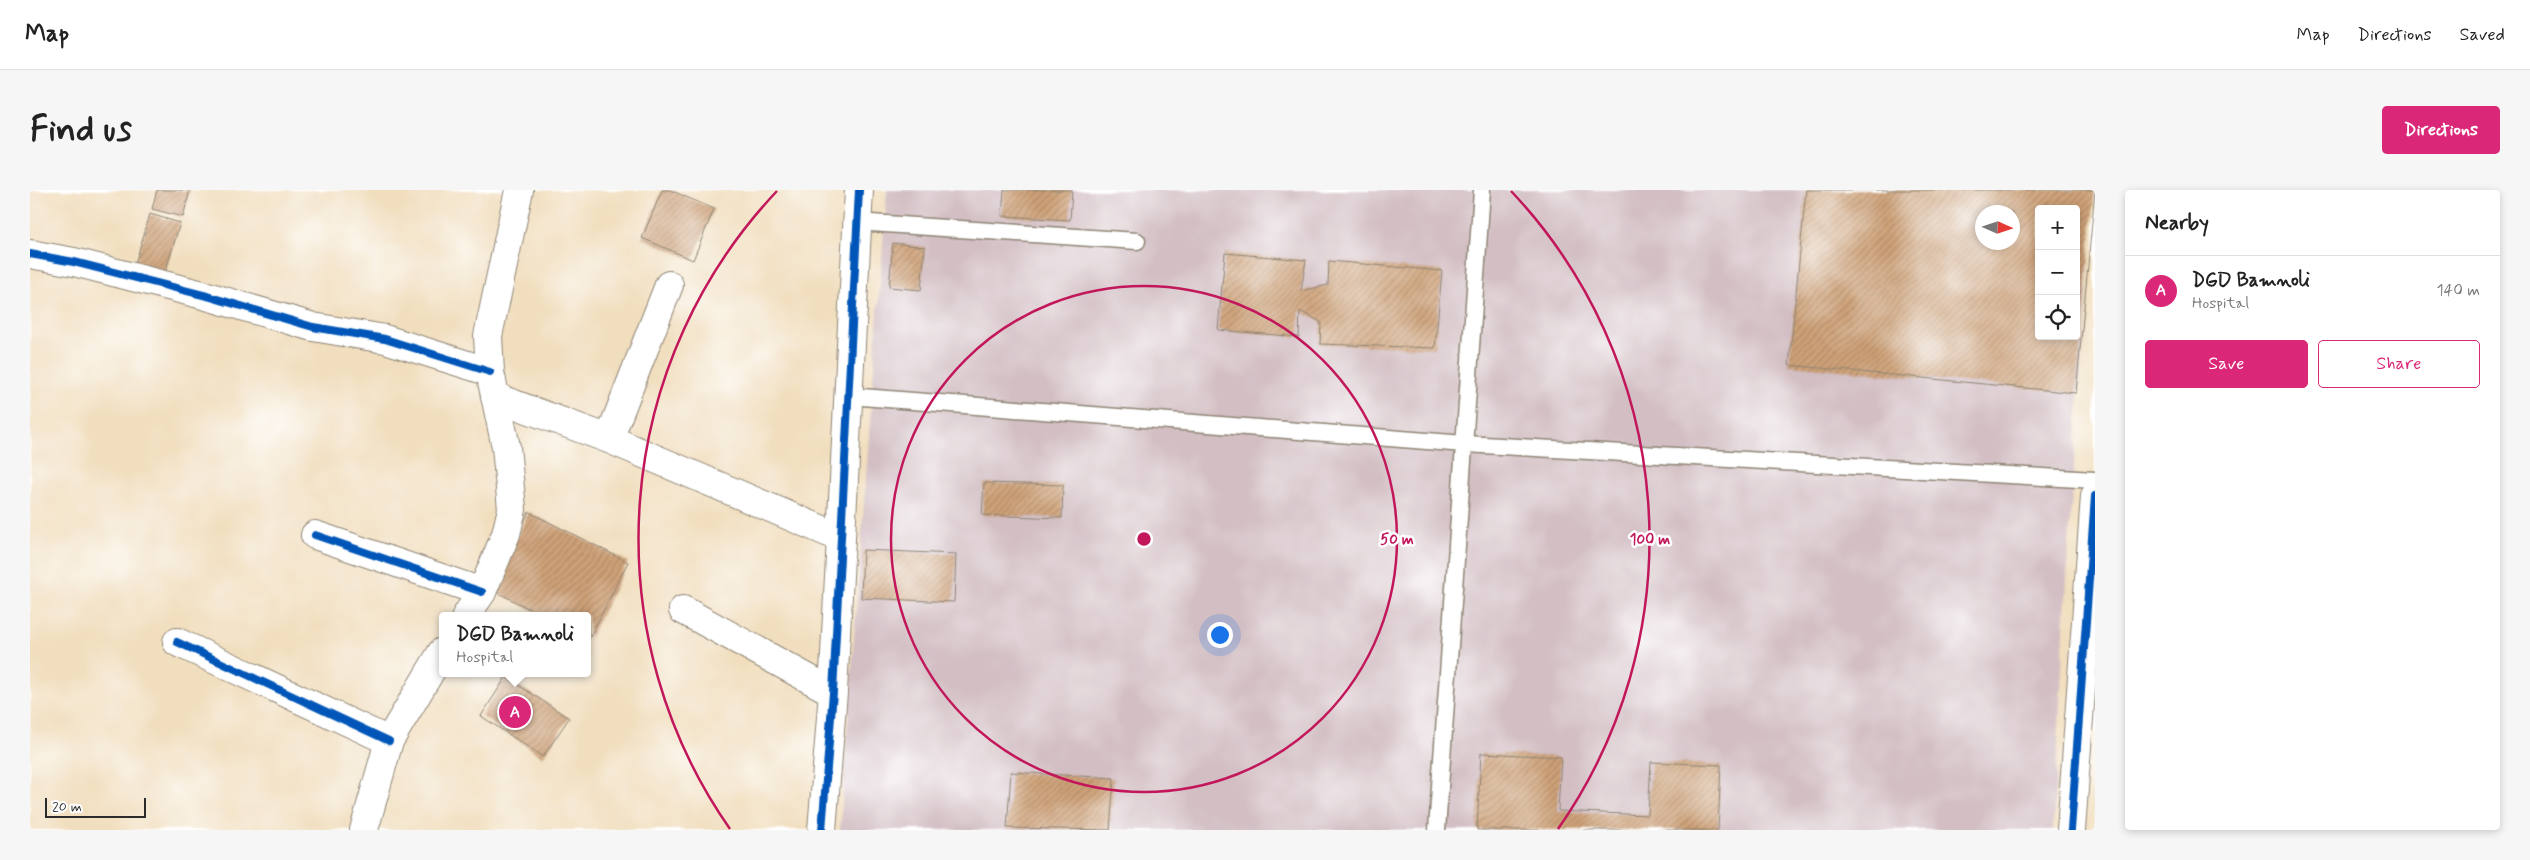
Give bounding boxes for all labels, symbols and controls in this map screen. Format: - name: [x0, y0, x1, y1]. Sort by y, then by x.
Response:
- text: Map: [25, 19, 69, 50]
- text: Map: [2297, 23, 2330, 47]
- text: Directions: [2358, 23, 2432, 47]
- text: Saved: [2460, 23, 2505, 47]
- button: Directions: [2382, 106, 2500, 154]
- text: Find us: [30, 107, 132, 153]
- north arrow: [1975, 205, 2020, 250]
- map controls: [2035, 205, 2080, 340]
- button: +: [2035, 205, 2080, 250]
- text: Nearby: [2145, 209, 2209, 237]
- button: −: [2035, 250, 2080, 295]
- text: DGD Bamnoli: [2192, 268, 2310, 293]
- text: A: [2156, 280, 2166, 301]
- text: 140 m: [2436, 280, 2480, 301]
- text: Hospital: [2192, 293, 2249, 314]
- button: locate: [2035, 295, 2080, 340]
- button: Save: [2145, 340, 2308, 388]
- button: Share: [2318, 340, 2480, 388]
- centre of rings: [1135, 530, 1153, 548]
- text: 50 m: [1380, 530, 1414, 550]
- text: 100 m: [1630, 530, 1670, 550]
- popup: [439, 612, 591, 677]
- text: DGD Bamnoli: [456, 622, 574, 647]
- your location: [1207, 622, 1233, 648]
- text: Hospital: [456, 647, 513, 668]
- pin: A: [499, 693, 531, 731]
- scale bar: [45, 795, 146, 818]
- text: 20 m: [52, 798, 82, 816]

